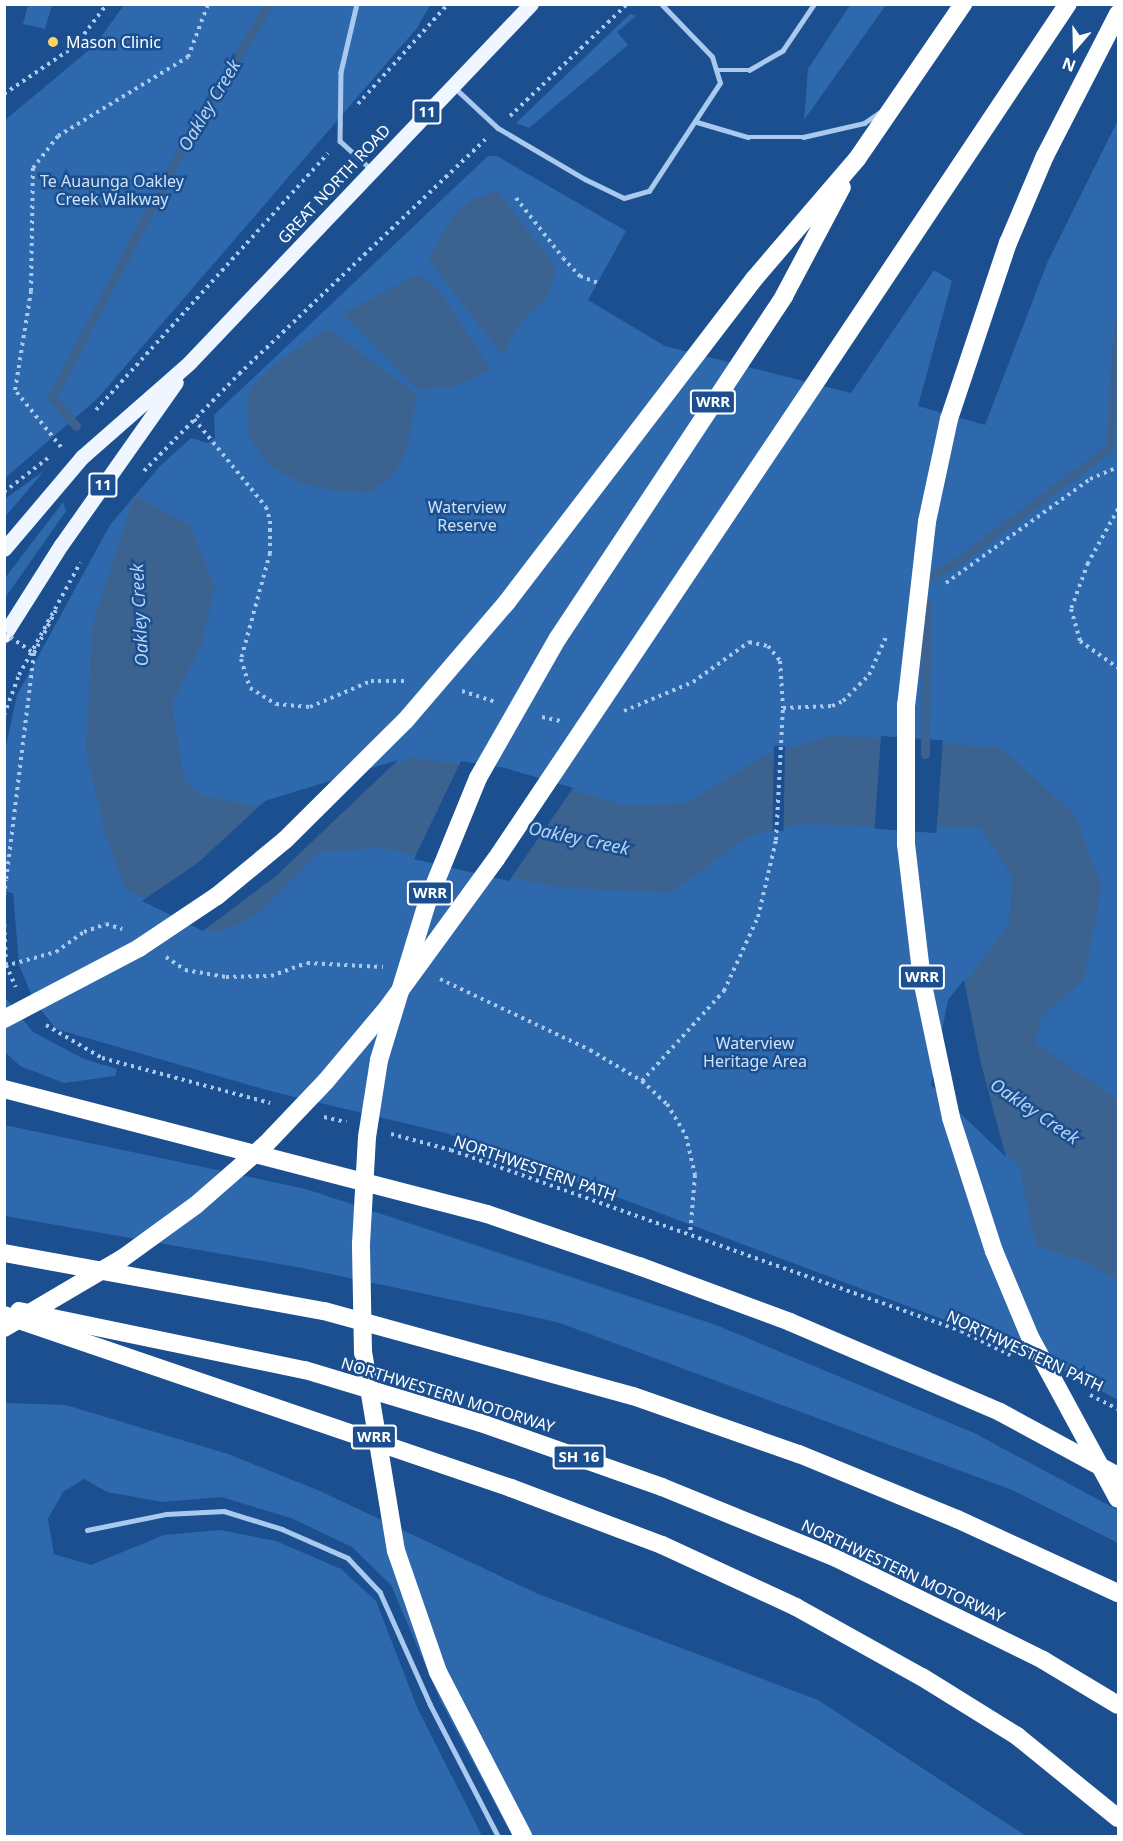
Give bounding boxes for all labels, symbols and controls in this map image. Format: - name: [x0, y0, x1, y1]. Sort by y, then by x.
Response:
- north arrow: [1045, 18, 1105, 78]
- place label: Mason Clinic: [66, 32, 161, 52]
- marker: Mason Clinic: [44, 33, 62, 51]
- text: N: [1059, 52, 1079, 77]
- water label: Oakley Creek: [173, 55, 245, 155]
- road number: 11: [412, 100, 442, 124]
- street label: GREAT NORTH ROAD: [274, 120, 394, 248]
- park label: Te Auaunga Oakley Creek Walkway: [40, 171, 184, 209]
- road number: WRR: [689, 390, 737, 414]
- road number: 11: [88, 473, 118, 497]
- park label: Waterview Reserve: [428, 497, 506, 535]
- water label: Oakley Creek: [126, 563, 152, 667]
- water label: Oakley Creek: [527, 817, 631, 859]
- road number: WRR: [406, 881, 454, 905]
- road number: WRR: [898, 965, 946, 989]
- park label: Waterview Heritage Area: [703, 1033, 807, 1071]
- water label: Oakley Creek: [986, 1073, 1084, 1149]
- street label: NORTHWESTERN PATH: [451, 1131, 619, 1205]
- street label: NORTHWESTERN PATH: [944, 1306, 1106, 1396]
- street label: NORTHWESTERN MOTORWAY: [339, 1353, 557, 1437]
- road number: WRR: [350, 1425, 398, 1449]
- road number: SH 16: [552, 1445, 606, 1469]
- street label: NORTHWESTERN MOTORWAY: [798, 1515, 1008, 1627]

